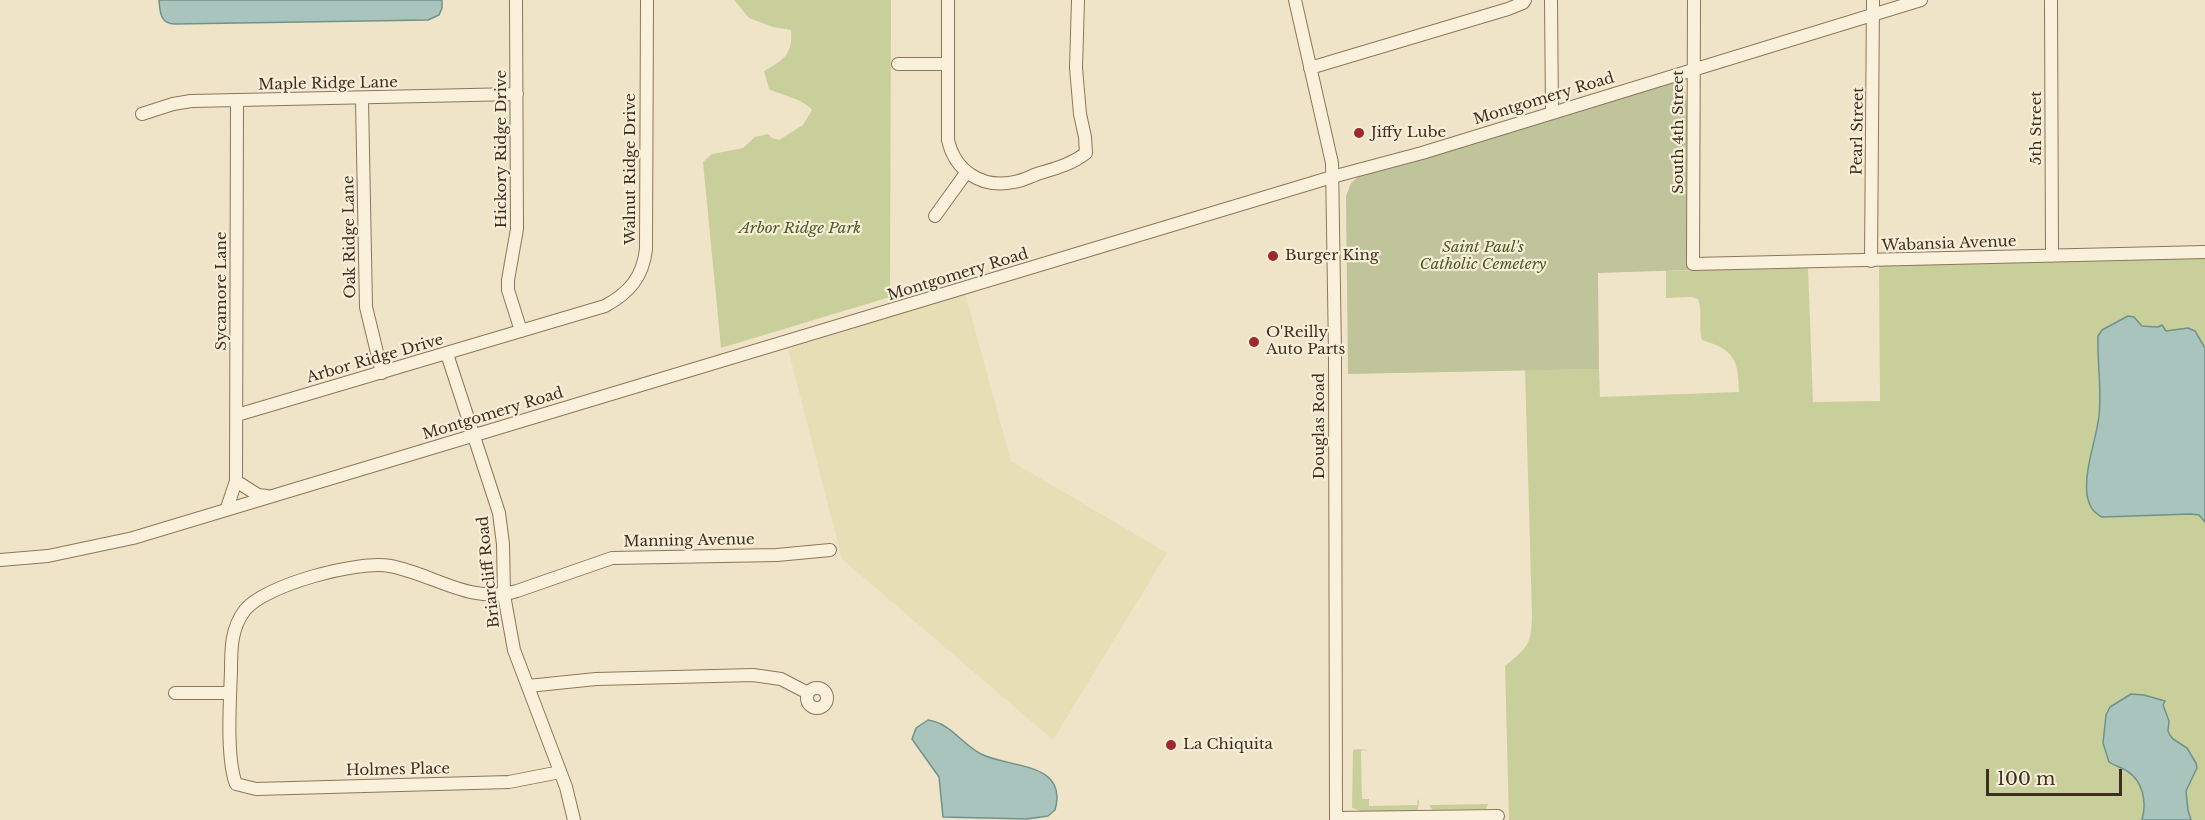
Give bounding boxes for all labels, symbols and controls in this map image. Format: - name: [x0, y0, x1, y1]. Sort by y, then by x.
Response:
- street label: Montgomery Road: [1471, 69, 1617, 129]
- street label: Hickory Ridge Drive: [493, 70, 511, 228]
- street label: South 4th Street: [1670, 70, 1688, 194]
- street label: Maple Ridge Lane: [258, 74, 398, 94]
- street label: Pearl Street: [1848, 87, 1868, 175]
- street label: 5th Street: [2028, 91, 2046, 165]
- street label: Walnut Ridge Drive: [622, 93, 640, 245]
- place label: Jiffy Lube: [1371, 124, 1446, 142]
- marker: Jiffy Lube: [1352, 126, 1366, 140]
- street label: Oak Ridge Lane: [340, 175, 360, 299]
- park label: Arbor Ridge Park: [739, 220, 861, 238]
- street label: Sycamore Lane: [213, 232, 231, 350]
- street label: Wabansia Avenue: [1881, 233, 2017, 255]
- park label: Saint Paul's Catholic Cemetery: [1420, 239, 1546, 274]
- street label: Montgomery Road: [885, 245, 1031, 305]
- place label: Burger King: [1285, 247, 1379, 265]
- marker: Burger King: [1266, 249, 1280, 263]
- place label: O'Reilly Auto Parts: [1266, 324, 1345, 359]
- street label: Arbor Ridge Drive: [304, 331, 446, 387]
- marker: O'Reilly Auto Parts: [1247, 335, 1261, 349]
- street label: Douglas Road: [1311, 373, 1329, 479]
- street label: Montgomery Road: [420, 384, 566, 444]
- street label: Briarcliff Road: [474, 515, 504, 629]
- street label: Manning Avenue: [623, 531, 755, 551]
- place label: La Chiquita: [1183, 736, 1273, 754]
- marker: La Chiquita: [1164, 738, 1178, 752]
- scale bar: [1989, 757, 2126, 795]
- street label: Holmes Place: [346, 760, 450, 780]
- text: 100 m: [1997, 768, 2055, 790]

